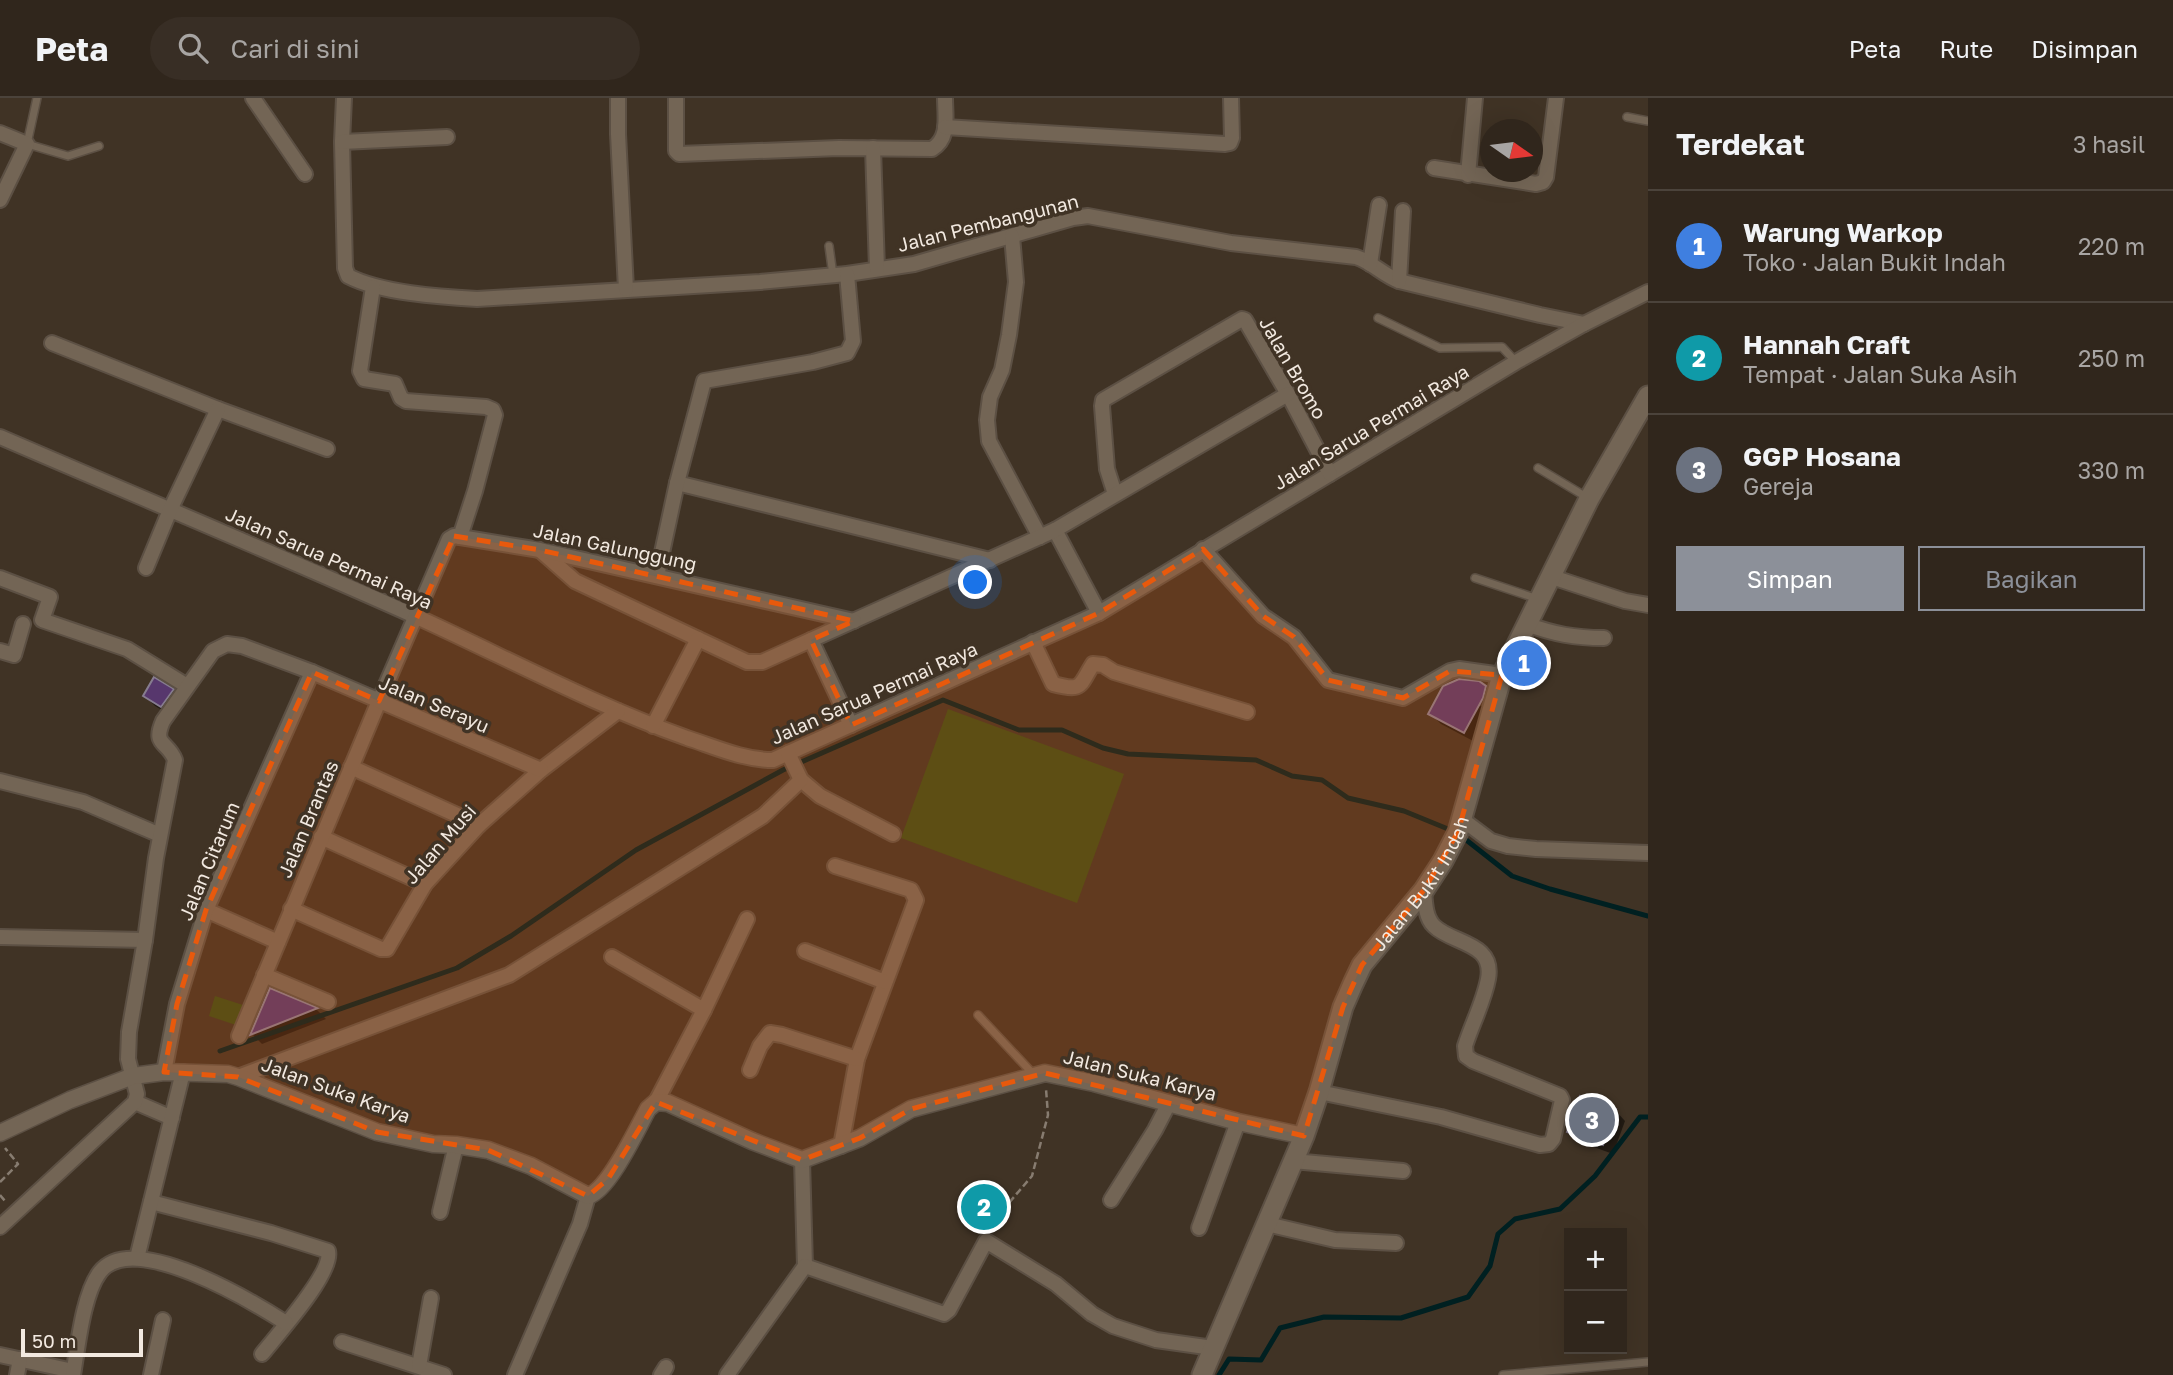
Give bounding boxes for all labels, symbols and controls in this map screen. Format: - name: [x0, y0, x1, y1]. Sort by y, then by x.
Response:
- search box: [150, 17, 640, 80]
- text: Peta: [35, 29, 108, 68]
- icon: search: [174, 29, 212, 67]
- text: Cari di sini: [230, 33, 360, 64]
- text: Peta: [1849, 34, 1901, 63]
- text: Rute: [1939, 34, 1993, 63]
- text: Disimpan: [2031, 34, 2138, 63]
- north arrow: [1480, 119, 1543, 182]
- text: Terdekat: [1676, 126, 1805, 162]
- text: 3 hasil: [2073, 130, 2145, 158]
- street label: Jalan Pembangunan: [895, 189, 1081, 256]
- text: Warung Warkop: [1743, 217, 1943, 248]
- text: 1: [1693, 232, 1705, 260]
- text: 220 m: [2078, 232, 2145, 260]
- text: Toko · Jalan Bukit Indah: [1743, 248, 2006, 276]
- street label: Jalan Bromo: [1255, 313, 1332, 423]
- text: Hannah Craft: [1743, 329, 1910, 360]
- text: 2: [1692, 344, 1706, 372]
- text: 250 m: [2078, 344, 2145, 372]
- street label: Jalan Sarua Permai Raya: [1269, 359, 1473, 494]
- text: Tempat · Jalan Suka Asih: [1743, 360, 2017, 388]
- text: GGP Hosana: [1743, 441, 1901, 472]
- text: 3: [1692, 456, 1706, 484]
- text: 330 m: [2078, 456, 2145, 484]
- text: Gereja: [1743, 472, 1814, 500]
- street label: Jalan Sarua Permai Raya: [222, 502, 436, 614]
- street label: Jalan Galunggung: [531, 518, 699, 575]
- button: Simpan: [1676, 546, 1904, 611]
- button: Bagikan: [1918, 546, 2145, 611]
- your location: [958, 565, 992, 599]
- street label: Jalan Sarua Permai Raya: [767, 637, 981, 749]
- pin: 1: [1501, 637, 1547, 689]
- street label: Jalan Serayu: [376, 670, 493, 737]
- street label: Jalan Brantas: [273, 757, 343, 881]
- street label: Jalan Citarum: [173, 798, 244, 924]
- street label: Jalan Musi: [399, 799, 480, 888]
- street label: Jalan Bukit Indah: [1367, 813, 1473, 955]
- street label: Jalan Suka Karya: [1061, 1044, 1219, 1105]
- street label: Jalan Suka Karya: [259, 1052, 414, 1127]
- pin: 3: [1569, 1094, 1615, 1146]
- pin: 2: [961, 1181, 1007, 1233]
- map controls: [1564, 1228, 1627, 1354]
- button: +: [1564, 1228, 1627, 1291]
- button: −: [1564, 1291, 1627, 1354]
- scale bar: [21, 1326, 144, 1358]
- text: 50 m: [32, 1329, 76, 1352]

